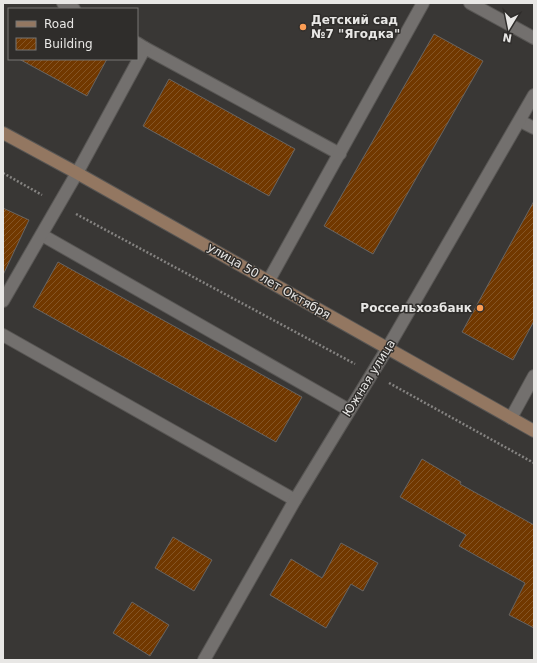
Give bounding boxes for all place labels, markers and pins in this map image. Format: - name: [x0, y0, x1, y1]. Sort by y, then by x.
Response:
- place label: Детский сад №7 "Ягодка": [311, 13, 400, 41]
- marker: Детский сад №7 "Ягодка": [298, 22, 308, 32]
- place label: Россельхозбанк: [360, 301, 472, 315]
- marker: Россельхозбанк: [475, 303, 485, 313]

